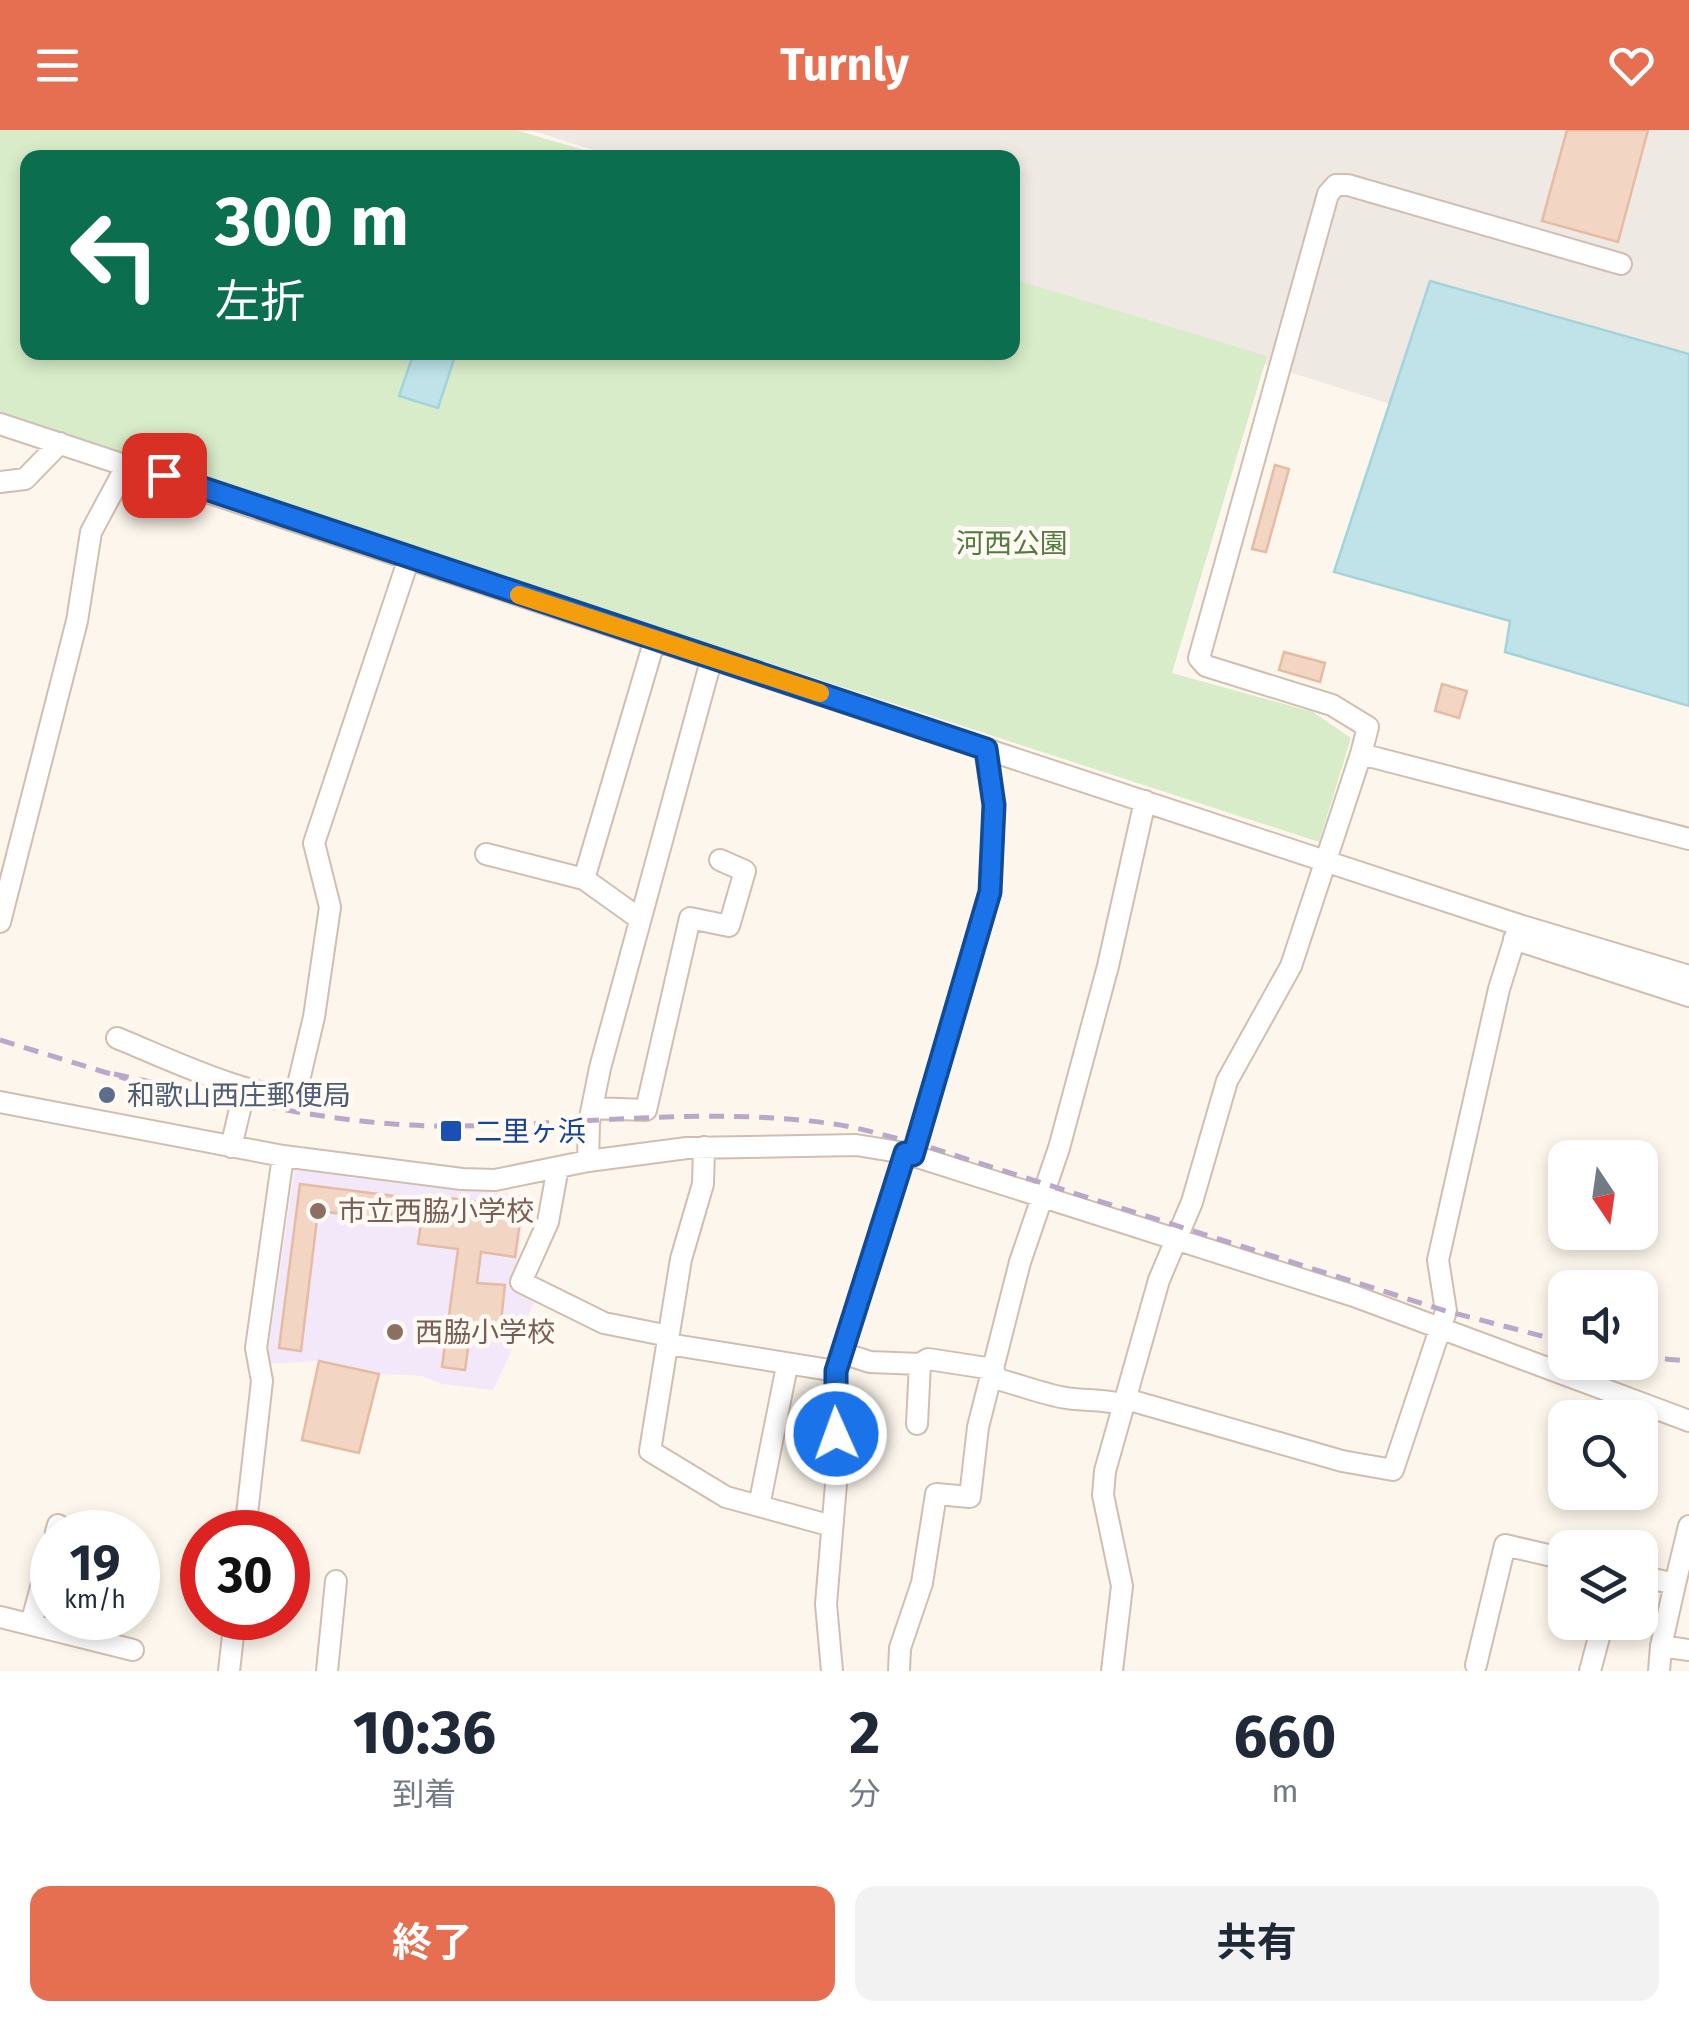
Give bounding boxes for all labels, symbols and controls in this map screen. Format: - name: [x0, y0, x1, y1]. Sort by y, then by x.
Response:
- icon: menu: [30, 38, 85, 93]
- text: Turnly: [780, 38, 909, 92]
- icon: heart: [1604, 38, 1659, 93]
- text: 300 m: [215, 180, 409, 264]
- icon: left: [50, 190, 180, 320]
- text: 左折: [215, 275, 305, 329]
- pin: [122, 433, 207, 518]
- icon: arrive: [137, 448, 192, 503]
- park label: 河西公園: [956, 527, 1068, 560]
- place label: 和歌山西庄郵便局: [127, 1079, 351, 1112]
- marker: 和歌山西庄郵便局: [96, 1084, 118, 1106]
- place label: 二里ヶ浜: [474, 1115, 586, 1148]
- marker: 二里ヶ浜: [438, 1118, 464, 1144]
- north arrow: [1548, 1140, 1658, 1250]
- map controls: [1548, 1140, 1658, 1640]
- place label: 市立西脇小学校: [338, 1195, 534, 1228]
- marker: 市立西脇小学校: [307, 1200, 329, 1222]
- button: sound: [1548, 1270, 1658, 1380]
- place label: 西脇小学校: [415, 1316, 555, 1349]
- marker: 西脇小学校: [384, 1321, 406, 1343]
- position arrow: [784, 1382, 888, 1486]
- button: search: [1548, 1400, 1658, 1510]
- speed limit sign: 30: [180, 1510, 310, 1640]
- button: layers: [1548, 1530, 1658, 1640]
- text: 19: [69, 1533, 121, 1593]
- text: km/h: [64, 1585, 126, 1615]
- text: 10:36: [353, 1697, 496, 1769]
- text: 2: [849, 1697, 880, 1769]
- text: 660: [1233, 1701, 1336, 1773]
- text: m: [1271, 1772, 1299, 1810]
- text: 到着: [392, 1775, 456, 1813]
- text: 分: [849, 1775, 881, 1813]
- button: 終了: [30, 1886, 835, 2001]
- button: 共有: [855, 1886, 1659, 2001]

